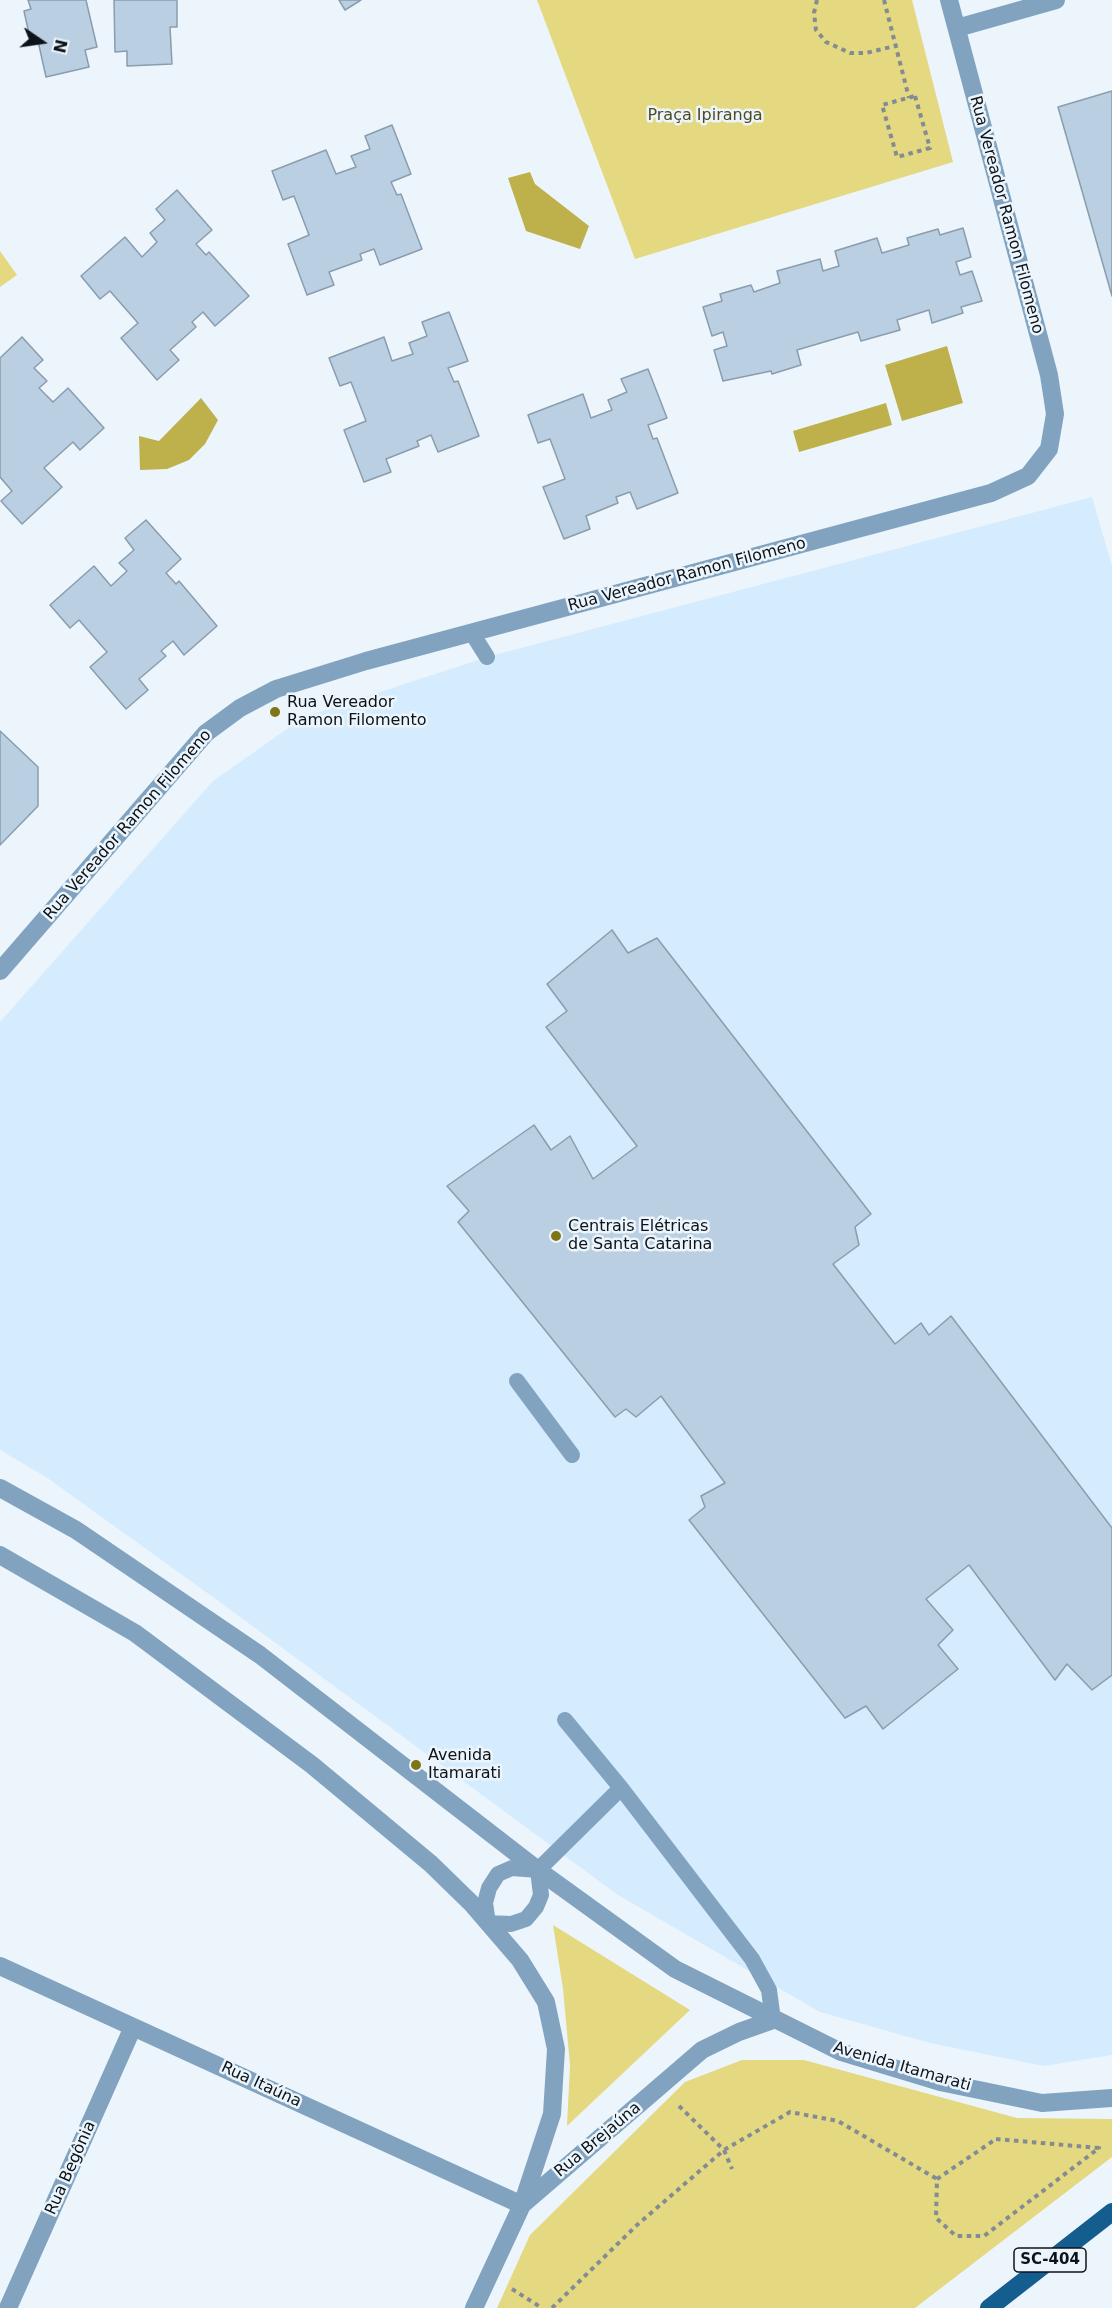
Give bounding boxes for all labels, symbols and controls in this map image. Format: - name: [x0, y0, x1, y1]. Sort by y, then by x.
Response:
- north arrow: [12, 12, 72, 72]
- text: N: [49, 37, 71, 55]
- street label: Rua Vereador Ramon Filomeno: [965, 94, 1047, 336]
- park label: Praça Ipiranga: [647, 106, 763, 126]
- street label: Rua Vereador Ramon Filomeno: [566, 534, 808, 616]
- place label: Rua Vereador Ramon Filomento: [287, 693, 427, 731]
- marker: Rua Vereador Ramon Filomento: [268, 705, 282, 719]
- street label: Rua Vereador Ramon Filomeno: [40, 726, 216, 924]
- place label: Centrais Elétricas de Santa Catarina: [568, 1217, 712, 1255]
- marker: Centrais Elétricas de Santa Catarina: [549, 1229, 563, 1243]
- place label: Avenida Itamarati: [428, 1746, 501, 1784]
- marker: Avenida Itamarati: [409, 1758, 423, 1772]
- street label: Avenida Itamarati: [831, 2038, 973, 2096]
- street label: Rua Itaúna: [218, 2058, 304, 2112]
- street label: Rua Brejaúna: [551, 2098, 645, 2182]
- street label: Rua Begônia: [42, 2118, 100, 2218]
- road number: SC-404: [1014, 2248, 1086, 2272]

